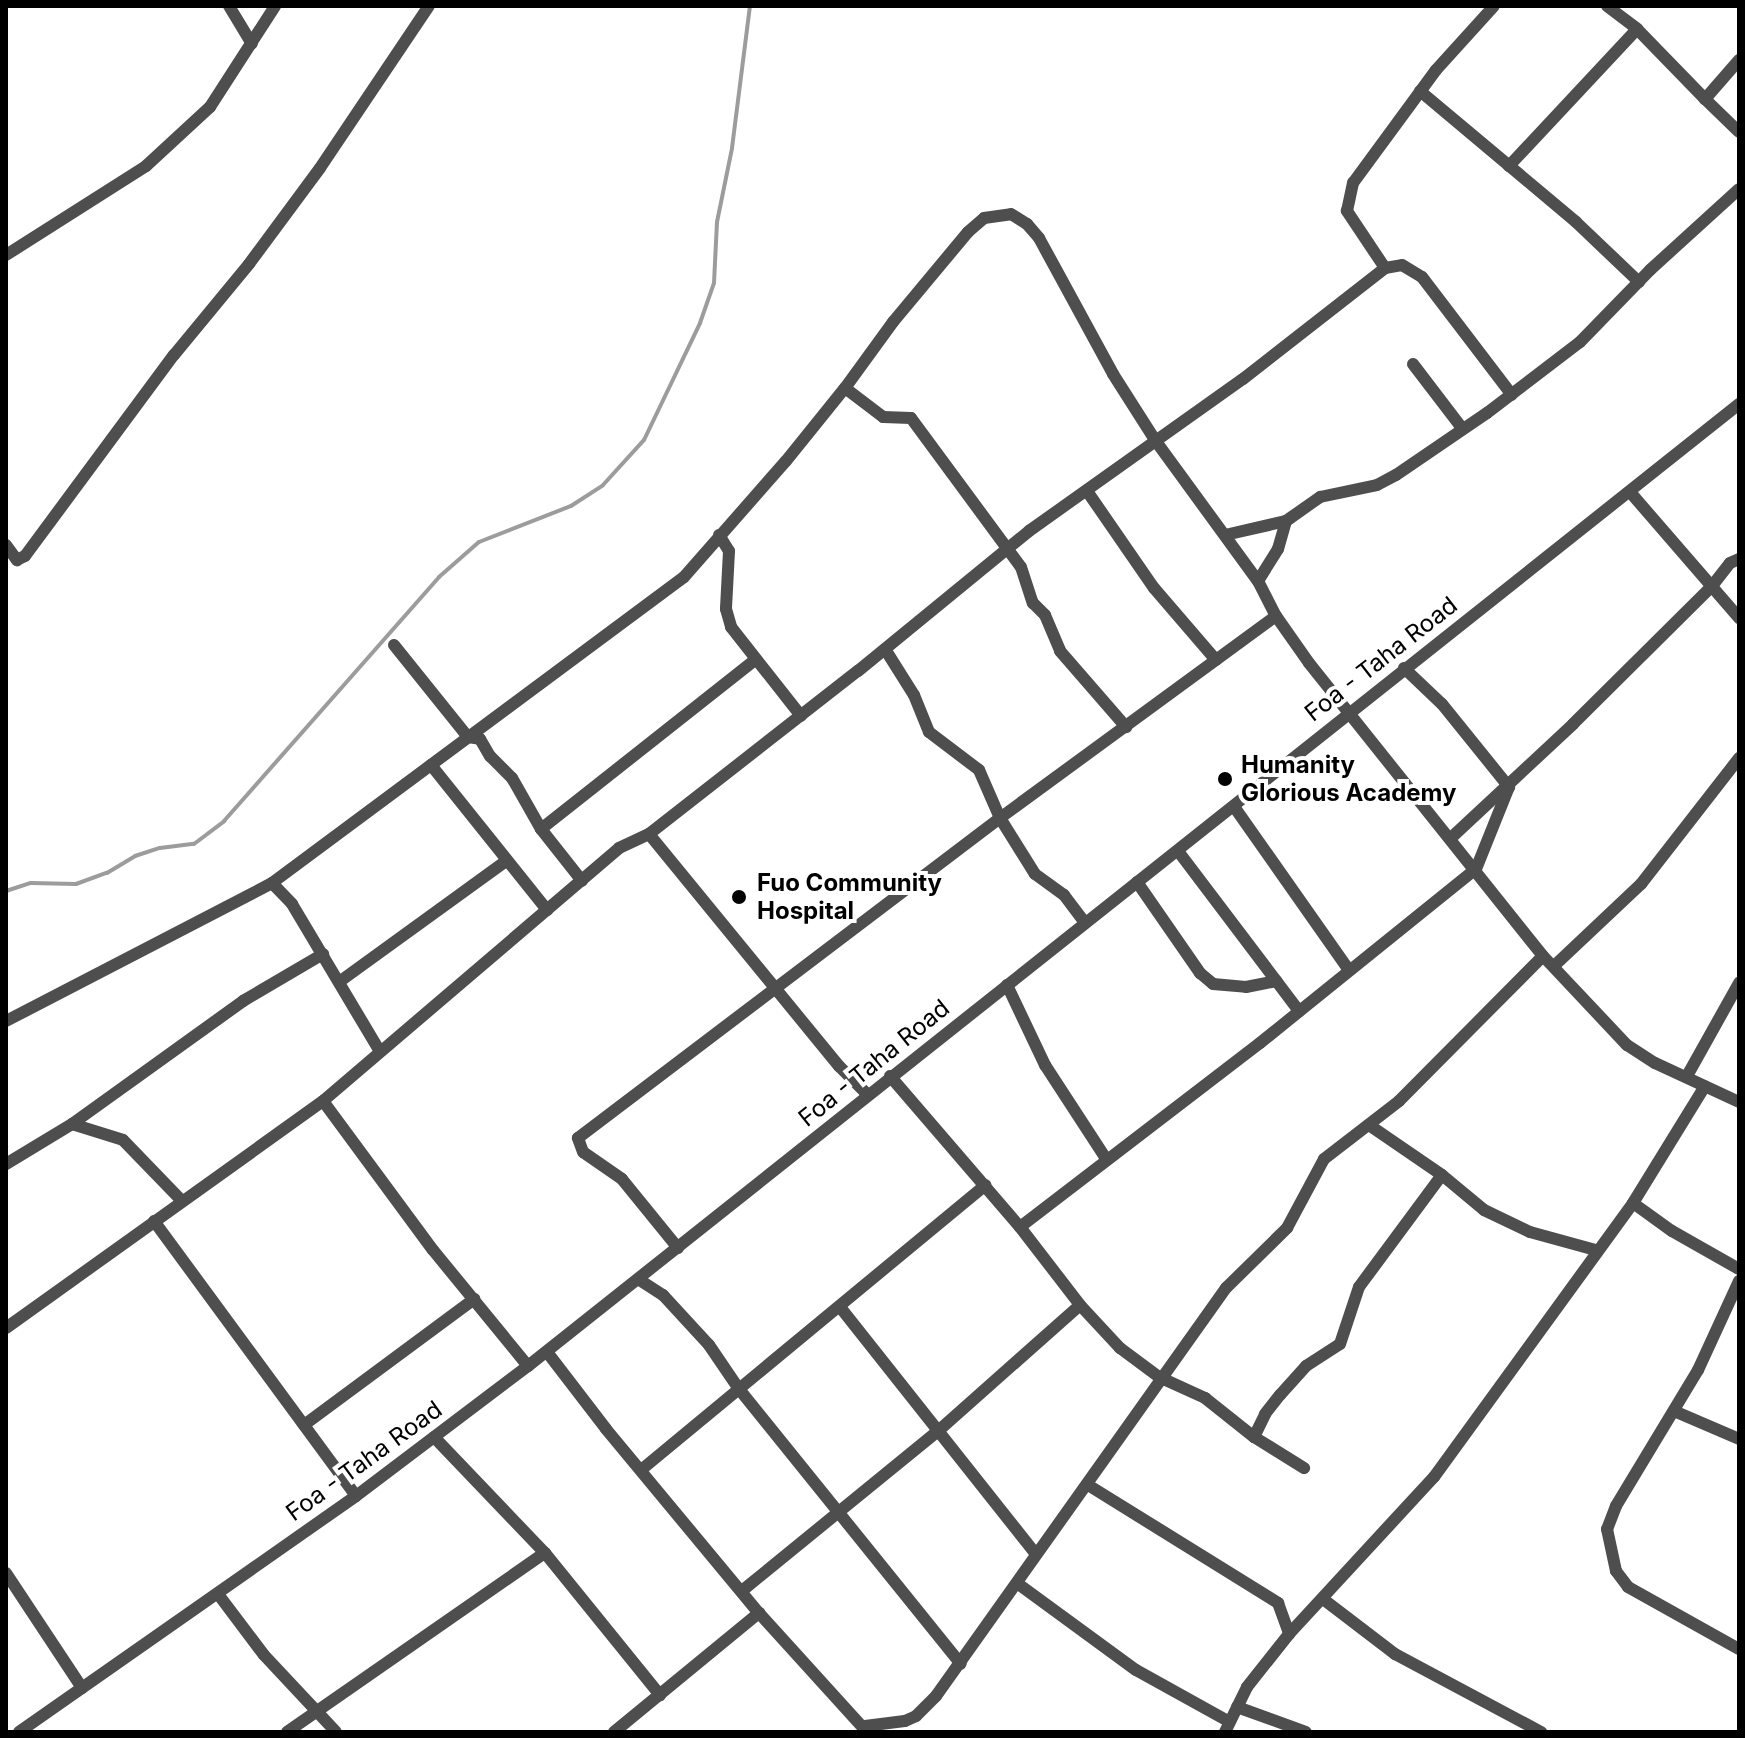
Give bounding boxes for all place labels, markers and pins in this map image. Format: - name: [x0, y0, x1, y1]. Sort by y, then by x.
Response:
- place label: Humanity Glorious Academy: [1241, 751, 1456, 807]
- marker: Humanity Glorious Academy: [1216, 770, 1234, 788]
- place label: Fuo Community Hospital: [757, 869, 942, 925]
- marker: Fuo Community Hospital: [728, 886, 750, 908]

